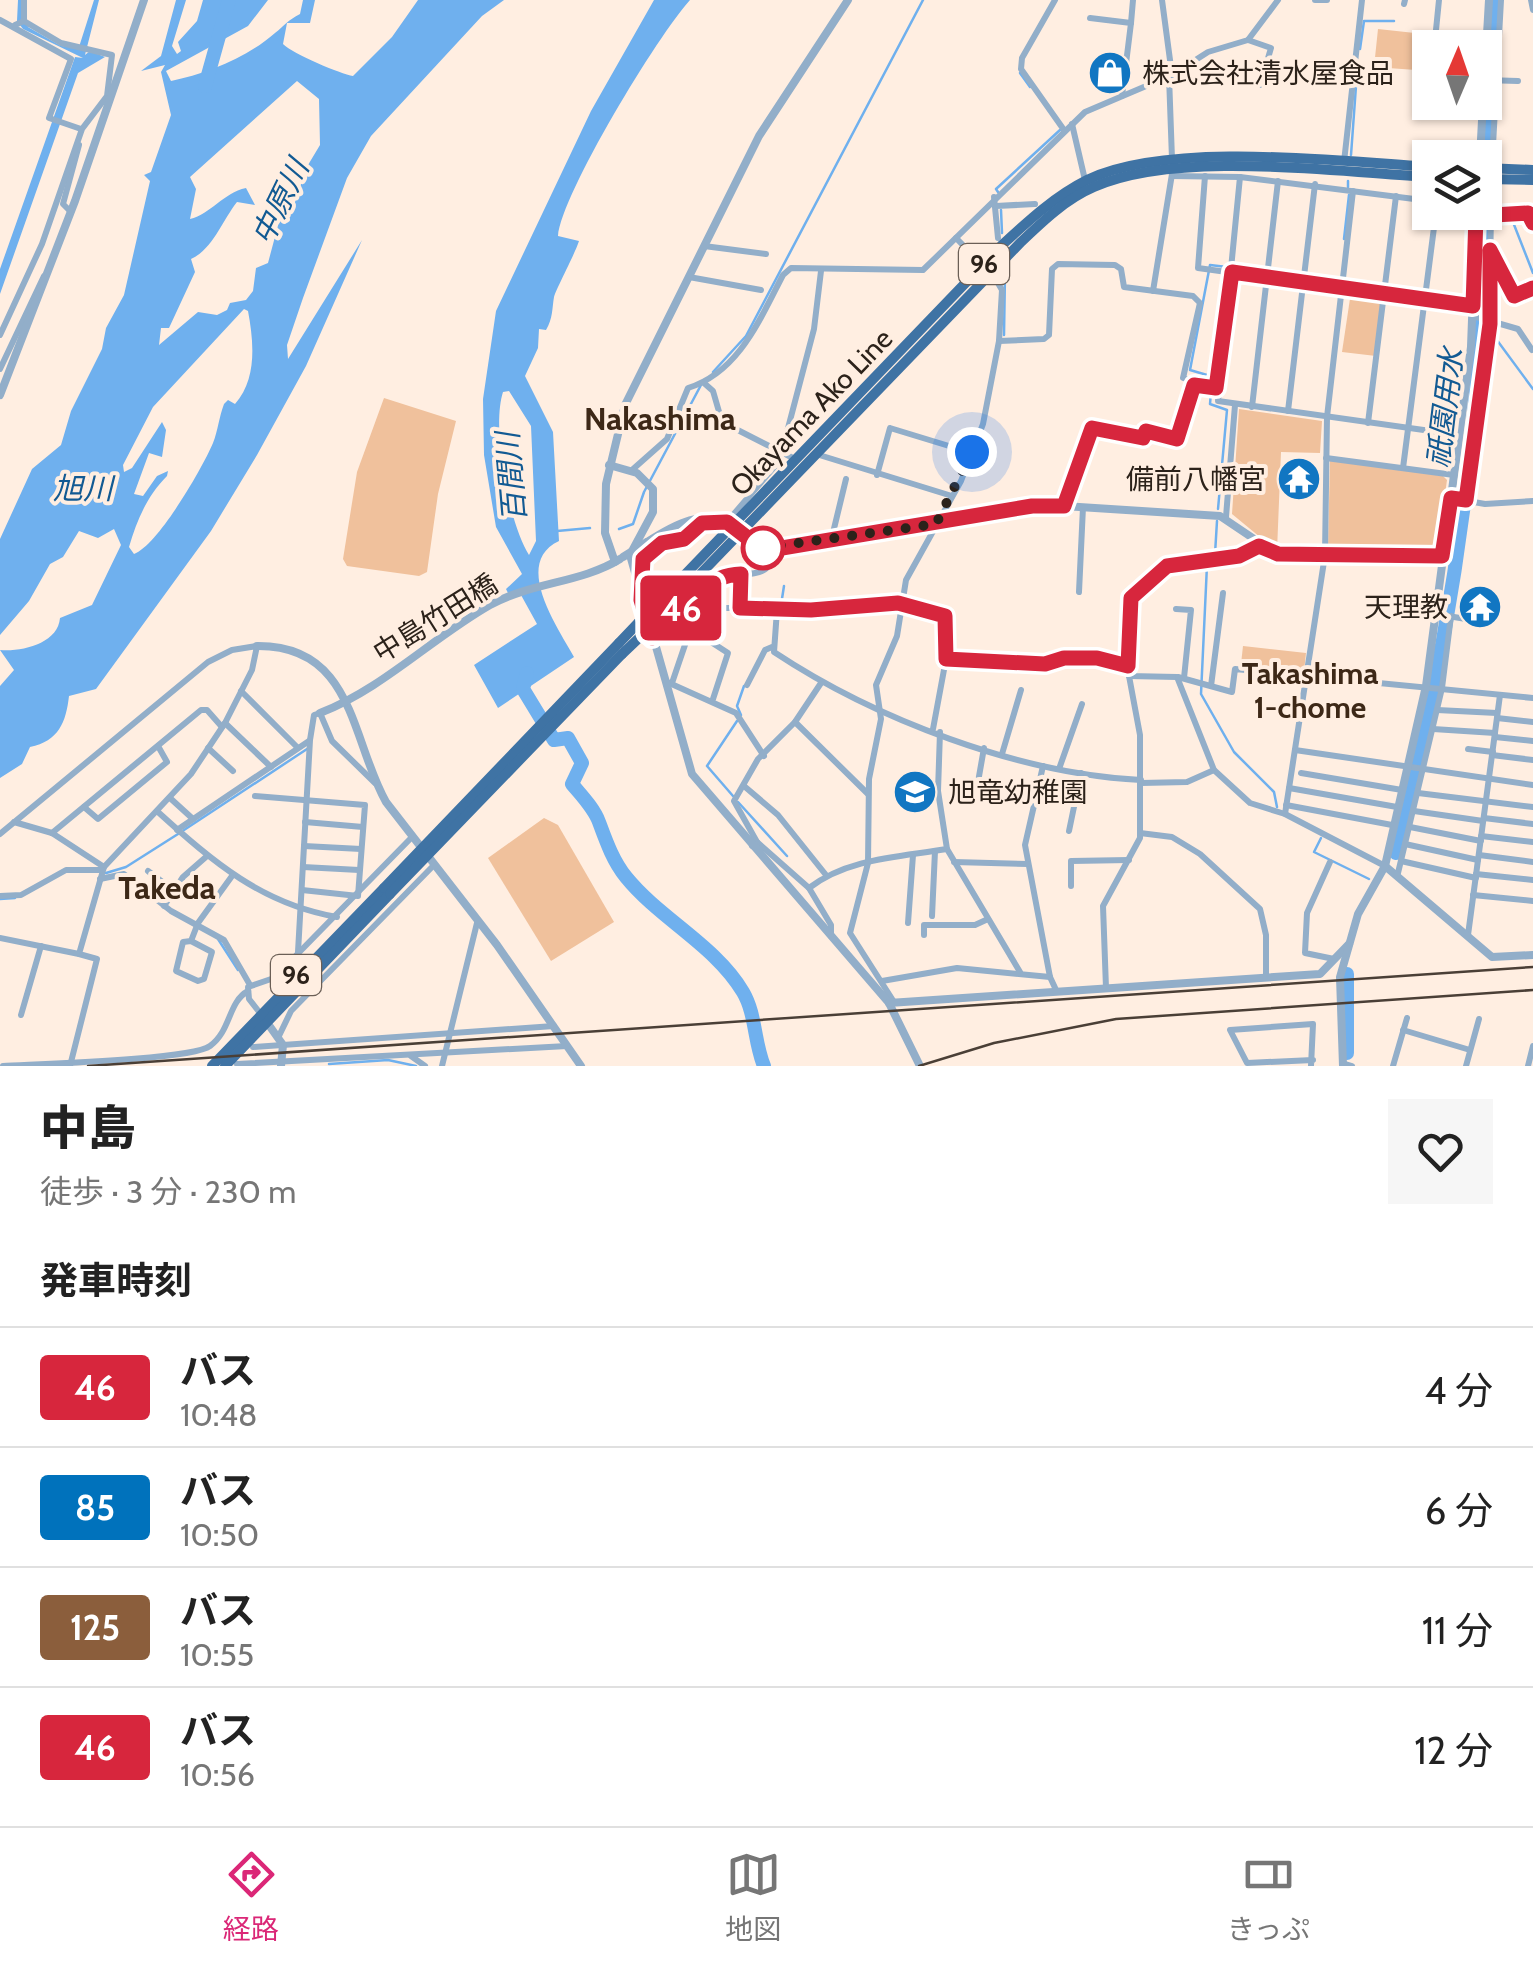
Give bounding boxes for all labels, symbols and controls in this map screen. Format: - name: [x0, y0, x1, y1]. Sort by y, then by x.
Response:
- north arrow: [1412, 30, 1502, 120]
- map controls: [1412, 30, 1502, 230]
- shop icon: 株式会社清水屋食品: [1087, 50, 1133, 96]
- place label: 株式会社清水屋食品: [1142, 56, 1394, 90]
- button: layers: [1412, 140, 1502, 230]
- water label: 中原川: [244, 151, 318, 251]
- road number: 96: [959, 244, 1009, 284]
- street label: Okayama Ako Line: [723, 321, 899, 503]
- water label: 祇園用水: [1419, 343, 1471, 470]
- district label: Nakashima: [584, 399, 736, 438]
- your location: [947, 427, 997, 477]
- water label: 百間川: [488, 428, 533, 523]
- temple icon: 備前八幡宮: [1276, 456, 1322, 502]
- place label: 備前八幡宮: [1126, 462, 1266, 496]
- water label: 旭川: [53, 470, 116, 507]
- unlabelled marker: [742, 527, 784, 569]
- street label: 中島竹田橋: [367, 566, 503, 670]
- line badge: 46: [636, 576, 726, 640]
- temple icon: 天理教: [1457, 584, 1503, 630]
- text: 46: [660, 587, 702, 630]
- place label: 天理教: [1364, 590, 1448, 624]
- district label: Takashima 1-chome: [1242, 655, 1378, 726]
- school or university icon: 旭竜幼稚園: [892, 769, 938, 815]
- place label: 旭竜幼稚園: [948, 775, 1088, 809]
- district label: Takeda: [118, 868, 216, 907]
- road number: 96: [271, 955, 321, 995]
- text: 中島: [40, 1099, 136, 1157]
- button: heart: [1388, 1099, 1493, 1204]
- text: 徒歩 · 3 分 · 230 m: [40, 1172, 296, 1211]
- text: 発車時刻: [40, 1257, 192, 1304]
- text: バス: [180, 1347, 256, 1394]
- text: 46: [74, 1366, 116, 1409]
- text: 4 分: [1424, 1367, 1493, 1414]
- text: 10:48: [180, 1395, 257, 1434]
- text: バス: [180, 1467, 256, 1514]
- text: 85: [75, 1486, 115, 1529]
- text: 6 分: [1425, 1487, 1493, 1534]
- text: 10:50: [180, 1515, 259, 1554]
- text: バス: [180, 1587, 256, 1634]
- text: 125: [70, 1606, 120, 1649]
- text: 11 分: [1422, 1607, 1493, 1654]
- text: 10:55: [180, 1635, 254, 1674]
- text: バス: [180, 1707, 256, 1754]
- text: 46: [74, 1726, 116, 1769]
- text: 12 分: [1414, 1727, 1493, 1774]
- text: 10:56: [180, 1755, 255, 1794]
- tab: 経路: [223, 1847, 279, 1947]
- tab: 地図: [725, 1847, 781, 1947]
- tab: きっぷ: [1227, 1847, 1310, 1947]

